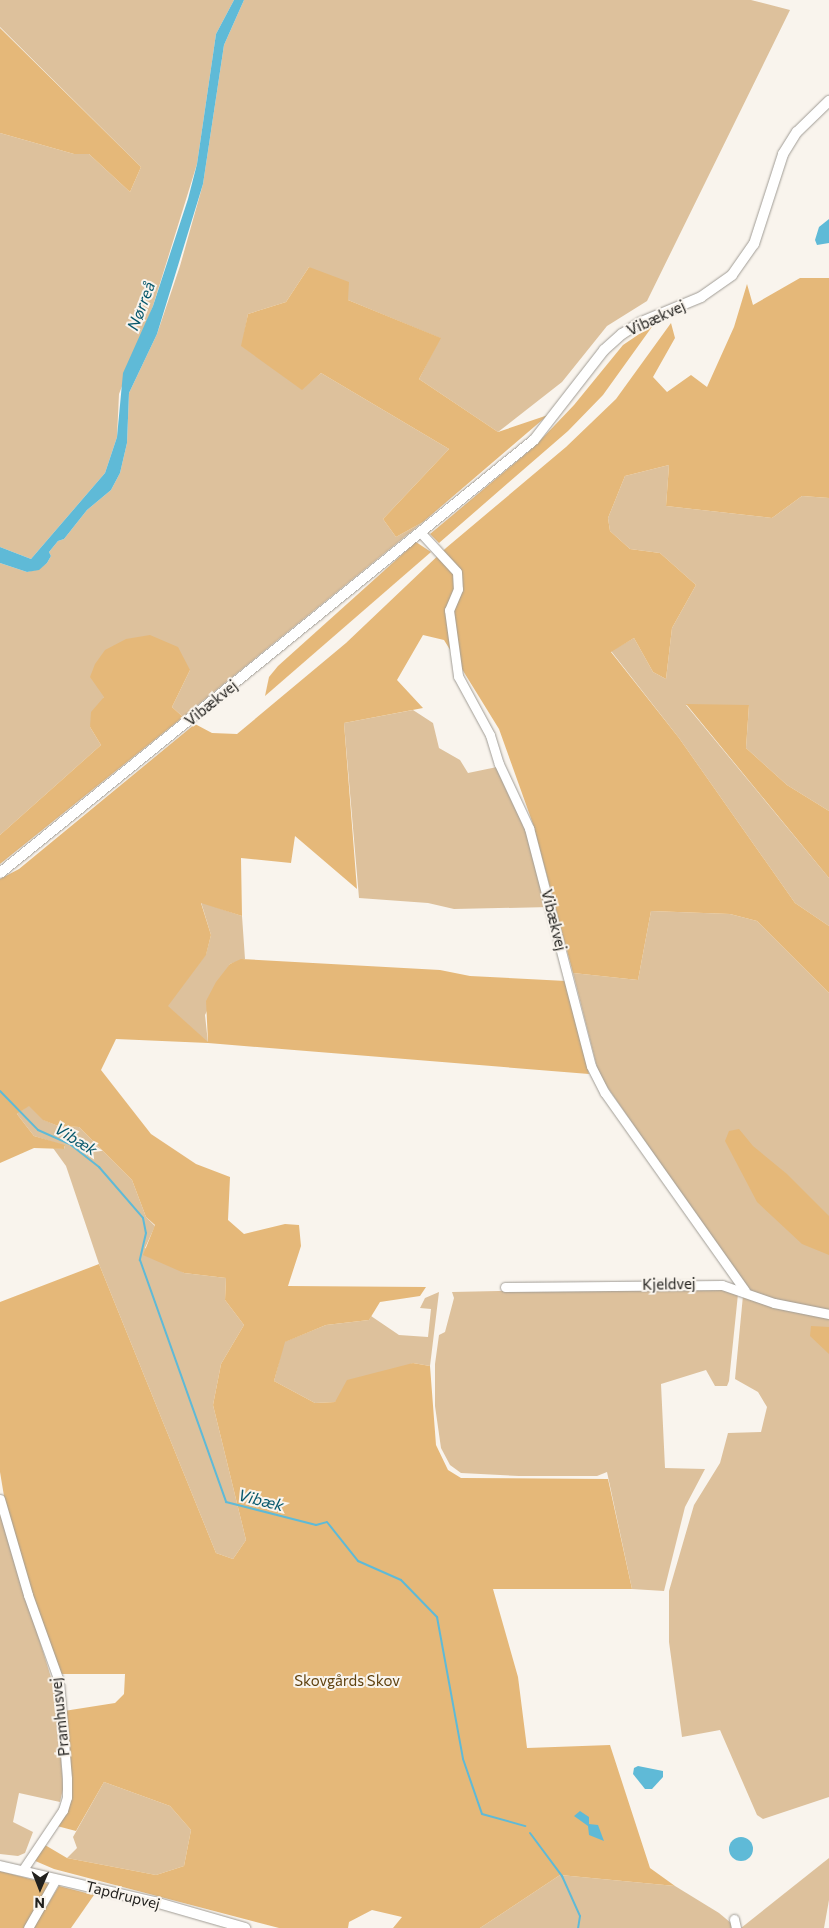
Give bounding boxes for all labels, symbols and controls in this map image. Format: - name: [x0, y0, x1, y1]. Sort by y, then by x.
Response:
- water label: Nørreå: [123, 279, 159, 333]
- street label: Vibækvej: [624, 297, 688, 339]
- street label: Vibækvej: [181, 676, 241, 730]
- street label: Vibækvej: [538, 887, 570, 953]
- water label: Vibæk: [51, 1119, 101, 1159]
- street label: Kjeldvej: [642, 1275, 696, 1293]
- water label: Vibæk: [236, 1485, 286, 1515]
- park label: Skovgårds Skov: [294, 1672, 400, 1690]
- street label: Pramhusvej: [47, 1677, 73, 1757]
- north arrow: [15, 1863, 65, 1913]
- street label: Tapdrupvej: [84, 1877, 162, 1913]
- text: N: [34, 1895, 45, 1912]

